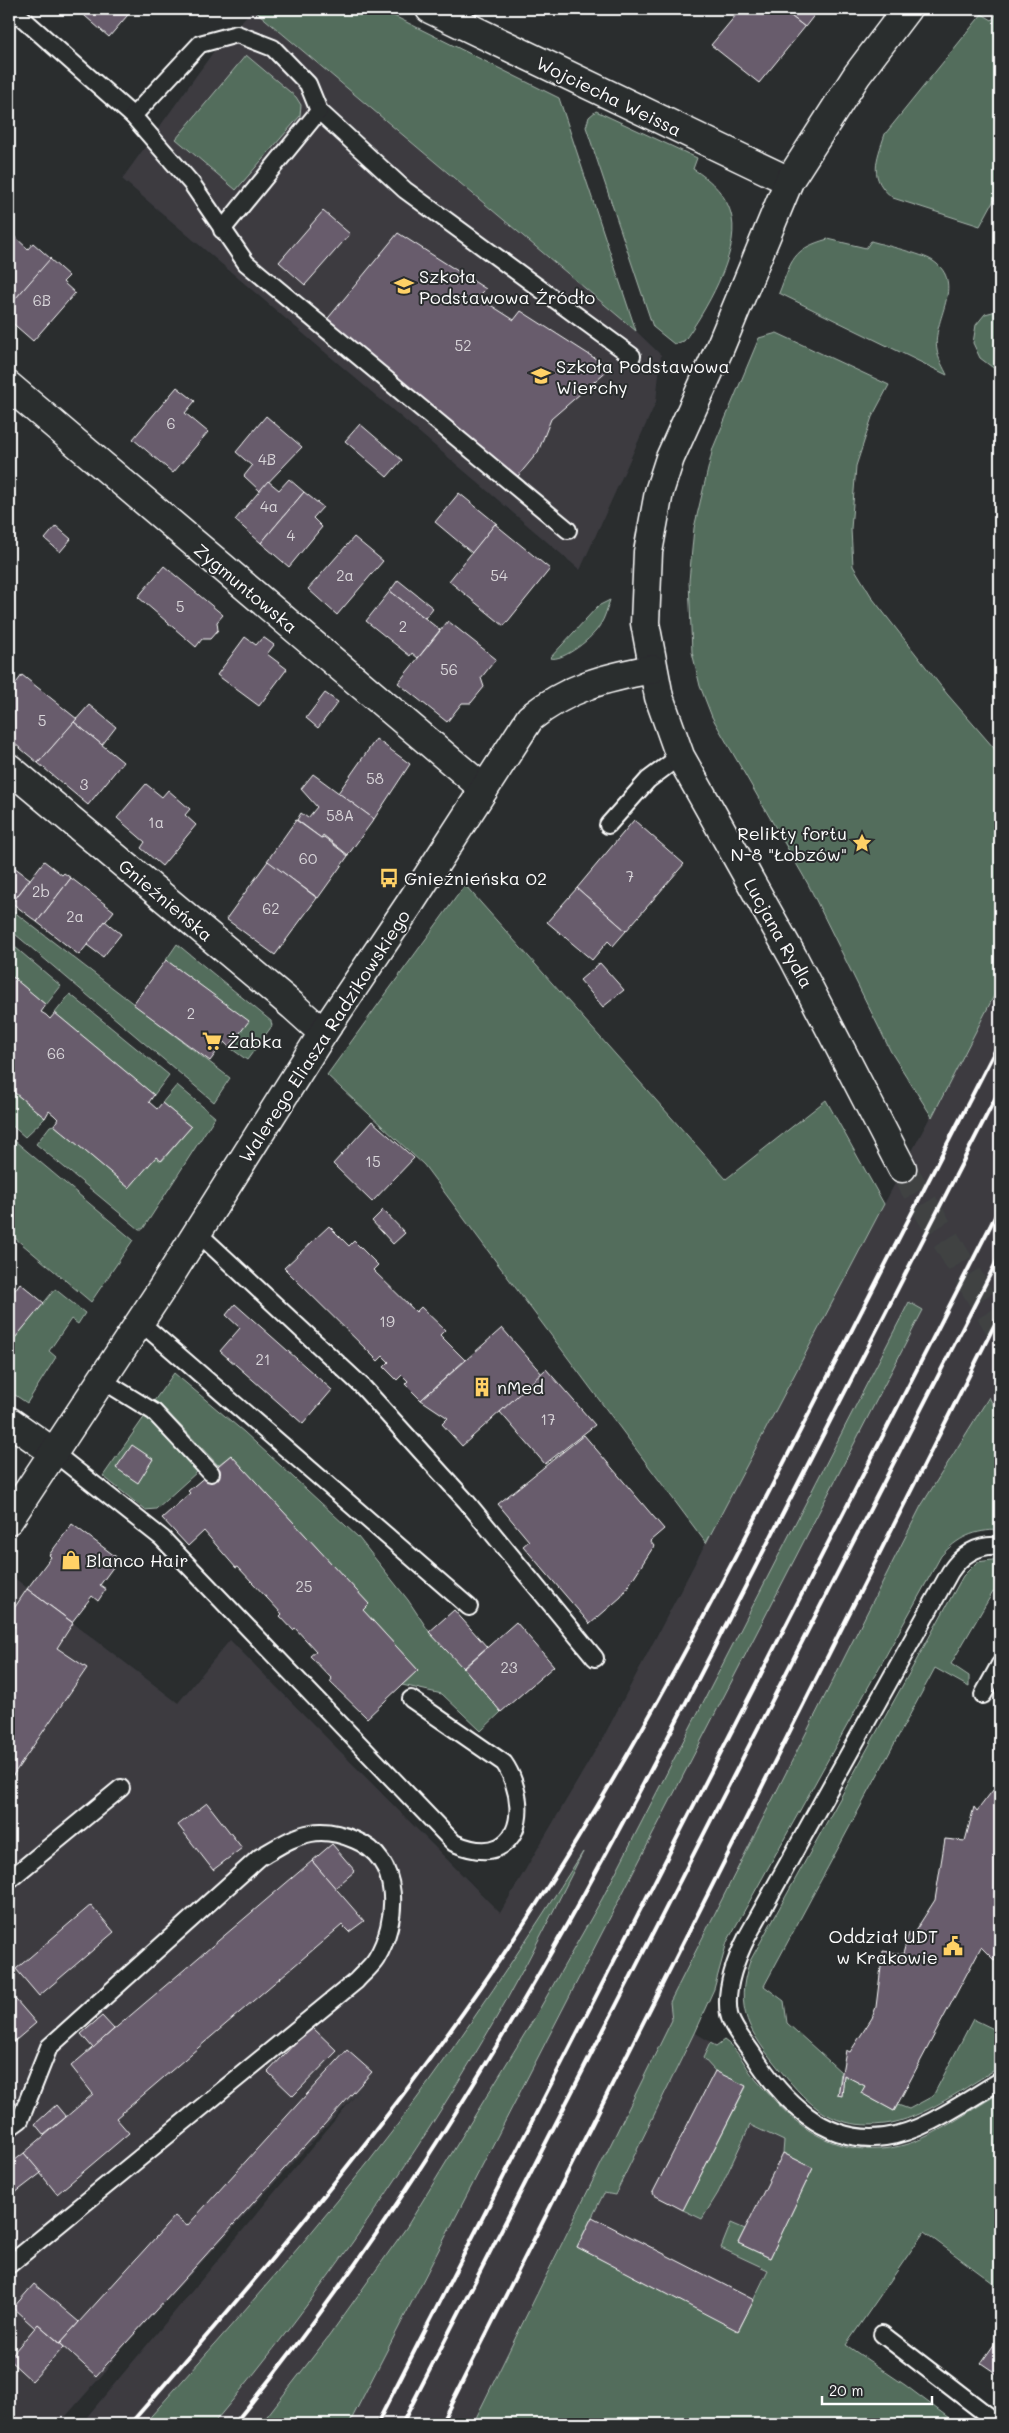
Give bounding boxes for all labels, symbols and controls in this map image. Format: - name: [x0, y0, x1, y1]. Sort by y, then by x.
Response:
- street label: Wojciecha Weissa: [532, 50, 686, 142]
- place label: Szkoła Podstawowa Źródło: [419, 264, 595, 309]
- school or university icon: Szkoła Podstawowa Źródło: [393, 275, 415, 297]
- house number: 6B: [33, 290, 51, 310]
- house number: 52: [454, 335, 472, 355]
- place label: Szkoła Podstawowa Wierchy: [556, 354, 730, 399]
- school or university icon: Szkoła Podstawowa Wierchy: [530, 365, 552, 387]
- house number: 6: [166, 413, 176, 433]
- house number: 4B: [258, 449, 276, 469]
- house number: 4a: [260, 496, 278, 516]
- house number: 4: [287, 525, 296, 545]
- street label: Zygmuntowska: [189, 538, 303, 638]
- house number: 2a: [336, 565, 354, 585]
- house number: 54: [490, 565, 508, 585]
- house number: 5: [176, 596, 184, 616]
- house number: 2: [399, 616, 407, 636]
- house number: 56: [440, 659, 458, 679]
- house number: 5: [38, 710, 46, 730]
- house number: 58: [366, 768, 384, 788]
- house number: 3: [80, 774, 89, 794]
- house number: 58A: [326, 805, 354, 825]
- house number: 1a: [148, 812, 164, 832]
- place label: Relikty fortu N-8 "Łobzów": [731, 821, 847, 866]
- place icon: Relikty fortu N-8 "Łobzów": [851, 832, 873, 854]
- house number: 60: [299, 848, 317, 868]
- street label: Gnieźnieńska: [114, 853, 218, 947]
- place label: Gnieźnieńska 02: [404, 866, 547, 890]
- house number: 7: [626, 866, 634, 886]
- bus stop icon: Gnieźnieńska 02: [378, 867, 400, 889]
- street label: Lucjana Rydla: [739, 874, 819, 992]
- house number: 2b: [32, 881, 50, 901]
- house number: 62: [262, 898, 280, 918]
- street label: Walerego Eliasza Radzikowskiego: [233, 905, 415, 1167]
- house number: 2a: [66, 906, 84, 926]
- house number: 2: [187, 1003, 195, 1023]
- place label: Żabka: [227, 1029, 283, 1053]
- supermarket icon: Żabka: [201, 1030, 223, 1052]
- house number: 66: [47, 1043, 65, 1063]
- house number: 15: [365, 1151, 381, 1171]
- house number: 19: [379, 1311, 395, 1331]
- house number: 21: [255, 1349, 271, 1369]
- place label: nMed: [497, 1375, 544, 1399]
- building icon: nMed: [471, 1376, 493, 1398]
- house number: 17: [540, 1409, 556, 1429]
- place label: Blanco Hair: [86, 1548, 189, 1572]
- shop icon: Blanco Hair: [60, 1549, 82, 1571]
- house number: 25: [295, 1576, 313, 1596]
- house number: 23: [500, 1657, 518, 1677]
- place label: Oddział UDT w Krakowie: [828, 1924, 938, 1969]
- public building icon: Oddział UDT w Krakowie: [942, 1935, 964, 1957]
- scale bar: [822, 2373, 932, 2405]
- text: 20 m: [829, 2380, 863, 2400]

